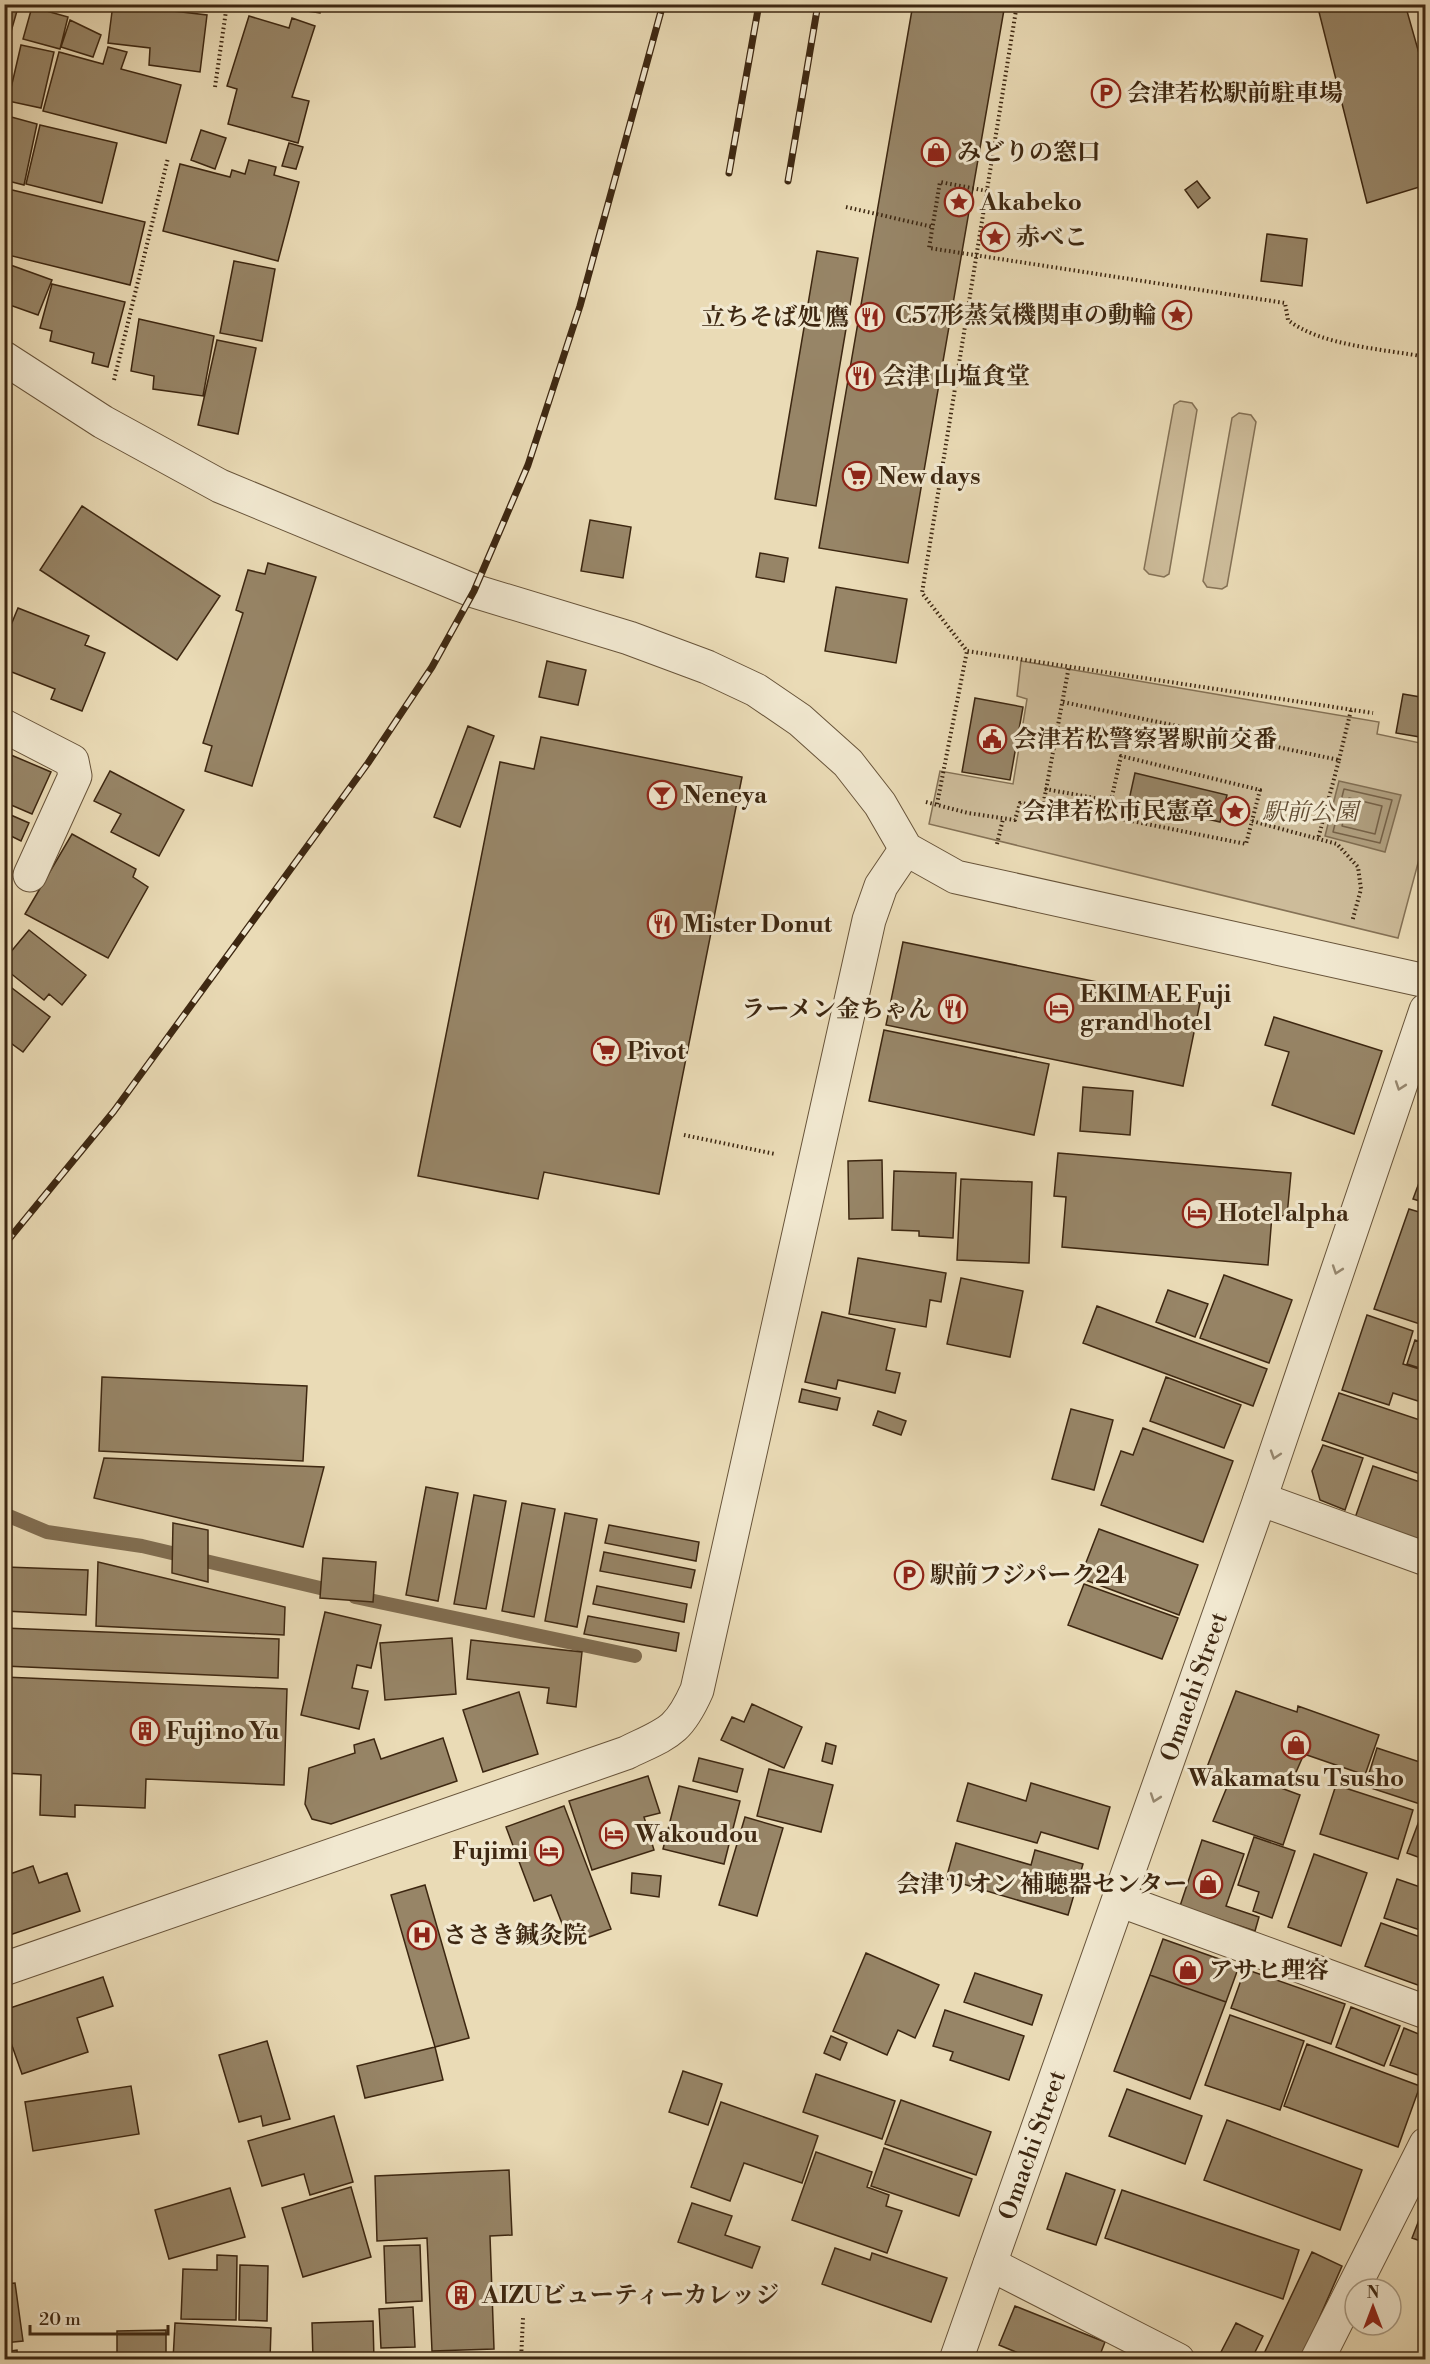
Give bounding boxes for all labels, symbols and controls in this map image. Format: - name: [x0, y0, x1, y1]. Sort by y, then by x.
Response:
- parking icon: 会津若松駅前駐車場: [1090, 77, 1122, 109]
- place label: 会津若松駅前駐車場: [1127, 79, 1343, 109]
- shop icon: みどりの窓口: [920, 136, 952, 168]
- place label: みどりの窓口: [957, 138, 1101, 168]
- place icon: Akabeko: [943, 186, 975, 218]
- place label: Akabeko: [979, 188, 1082, 218]
- place icon: 赤べこ: [979, 221, 1011, 253]
- place label: 赤べこ: [1016, 223, 1088, 253]
- place icon: C57形蒸気機関車の動輪: [1161, 299, 1193, 331]
- restaurant icon: 立ちそば処 鷹: [854, 301, 886, 333]
- place label: C57形蒸気機関車の動輪: [895, 301, 1156, 331]
- place label: 立ちそば処 鷹: [701, 303, 849, 333]
- restaurant icon: 会津 山塩食堂: [845, 360, 877, 392]
- place label: 会津 山塩食堂: [882, 362, 1030, 392]
- supermarket icon: New days: [841, 460, 873, 492]
- place label: New days: [878, 462, 980, 492]
- public building icon: 会津若松警察署駅前交番: [976, 723, 1008, 755]
- place label: 会津若松警察署駅前交番: [1013, 725, 1277, 755]
- bar icon: Neneya: [646, 779, 678, 811]
- place label: Neneya: [683, 781, 768, 811]
- place icon: 会津若松市民憲章: [1219, 795, 1251, 827]
- place label: 会津若松市民憲章: [1022, 797, 1214, 827]
- park label: 駅前公園: [1262, 798, 1362, 828]
- restaurant icon: Mister Donut: [646, 908, 678, 940]
- place label: Mister Donut: [683, 910, 833, 940]
- place label: EKIMAE Fuji grand hotel: [1080, 980, 1232, 1038]
- hotel icon: EKIMAE Fuji grand hotel: [1043, 992, 1075, 1024]
- restaurant icon: ラーメン金ちゃん: [937, 993, 969, 1025]
- place label: ラーメン金ちゃん: [741, 995, 932, 1025]
- supermarket icon: Pivot: [590, 1035, 622, 1067]
- place label: Pivot: [627, 1037, 686, 1067]
- one-way arrow: [1395, 1080, 1407, 1091]
- hotel icon: Hotel alpha: [1181, 1197, 1213, 1229]
- place label: Hotel alpha: [1218, 1199, 1350, 1229]
- one-way arrow: [1332, 1264, 1345, 1275]
- one-way arrow: [1269, 1449, 1282, 1460]
- parking icon: 駅前フジパーク24: [893, 1559, 925, 1591]
- place label: 駅前フジパーク24: [930, 1561, 1127, 1591]
- street label: Omachi Street: [1154, 1608, 1235, 1766]
- building icon: Fuji no Yu: [129, 1715, 161, 1747]
- place label: Fuji no Yu: [166, 1717, 280, 1747]
- shop icon: Wakamatsu Tsusho: [1280, 1729, 1312, 1761]
- place label: Wakamatsu Tsusho: [1187, 1764, 1404, 1794]
- one-way arrow: [1149, 1792, 1162, 1803]
- hotel icon: Wakoudou: [598, 1818, 630, 1850]
- place label: Wakoudou: [634, 1820, 758, 1850]
- hotel icon: Fujimi: [533, 1835, 565, 1867]
- place label: Fujimi: [453, 1837, 528, 1867]
- shop icon: 会津リオン 補聴器センター: [1192, 1868, 1224, 1900]
- place label: 会津リオン 補聴器センター: [896, 1870, 1187, 1900]
- hospital icon: ささき鍼灸院: [406, 1919, 438, 1951]
- place label: ささき鍼灸院: [443, 1921, 587, 1951]
- shop icon: アサヒ理容: [1172, 1954, 1204, 1986]
- place label: アサヒ理容: [1209, 1956, 1329, 1986]
- street label: Omachi Street: [993, 2066, 1073, 2224]
- north arrow: [1343, 2277, 1403, 2337]
- building icon: AIZUビューティーカレッジ: [445, 2279, 477, 2311]
- place label: AIZUビューティーカレッジ: [481, 2281, 779, 2311]
- text: N: [1367, 2283, 1380, 2303]
- scale bar: [30, 2298, 168, 2336]
- text: 20 m: [39, 2308, 81, 2331]

